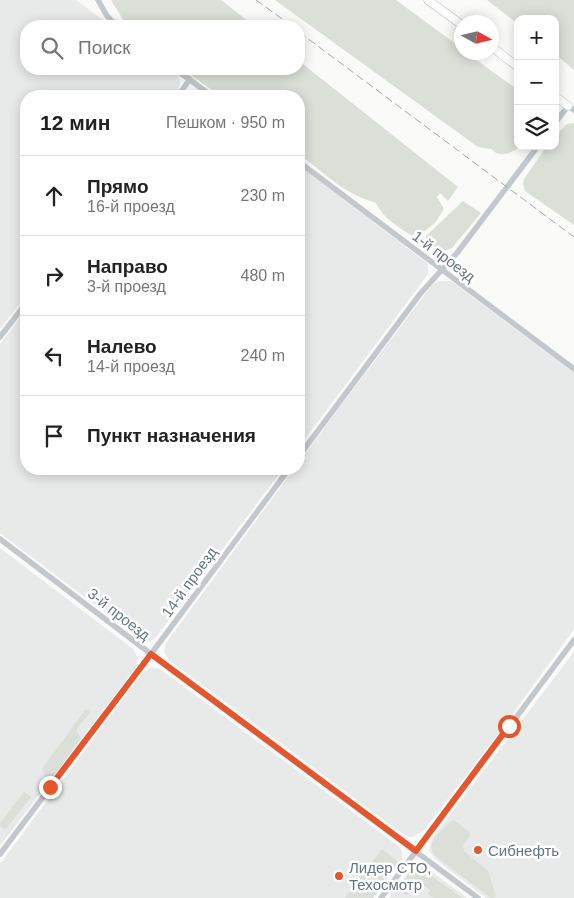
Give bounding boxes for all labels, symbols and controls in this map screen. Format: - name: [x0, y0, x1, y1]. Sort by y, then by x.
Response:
- north arrow: [454, 15, 499, 60]
- map controls: [514, 15, 559, 150]
- button: +: [514, 15, 559, 60]
- search box: [20, 20, 305, 75]
- icon: search: [38, 34, 66, 62]
- text: Поиск: [78, 37, 131, 58]
- button: −: [514, 60, 559, 105]
- button: layers: [514, 105, 559, 150]
- text: 12 мин: [40, 111, 110, 134]
- text: Пешком · 950 m: [166, 114, 285, 131]
- text: Прямо: [87, 176, 149, 197]
- icon: ahead: [40, 182, 68, 210]
- text: 230 m: [241, 187, 285, 204]
- text: 16-й проезд: [87, 198, 175, 215]
- street label: 1-й проезд: [409, 227, 479, 285]
- text: Направо: [87, 256, 168, 277]
- icon: right: [40, 262, 68, 290]
- text: 480 m: [241, 267, 285, 284]
- text: 3-й проезд: [87, 278, 166, 295]
- text: Налево: [87, 336, 157, 357]
- icon: left: [40, 342, 68, 370]
- text: 240 m: [241, 347, 285, 364]
- text: 14-й проезд: [87, 358, 175, 375]
- icon: arrive: [40, 422, 68, 450]
- text: Пункт назначения: [87, 425, 256, 446]
- street label: 14-й проезд: [158, 543, 220, 620]
- street label: 3-й проезд: [85, 585, 154, 644]
- route start: [498, 715, 521, 738]
- route end: [39, 776, 62, 799]
- place label: Сибнефть: [488, 842, 559, 859]
- marker: Сибнефть: [472, 844, 484, 856]
- place label: Лидер СТО, Техосмотр: [349, 859, 432, 893]
- marker: Лидер СТО, Техосмотр: [333, 870, 345, 882]

